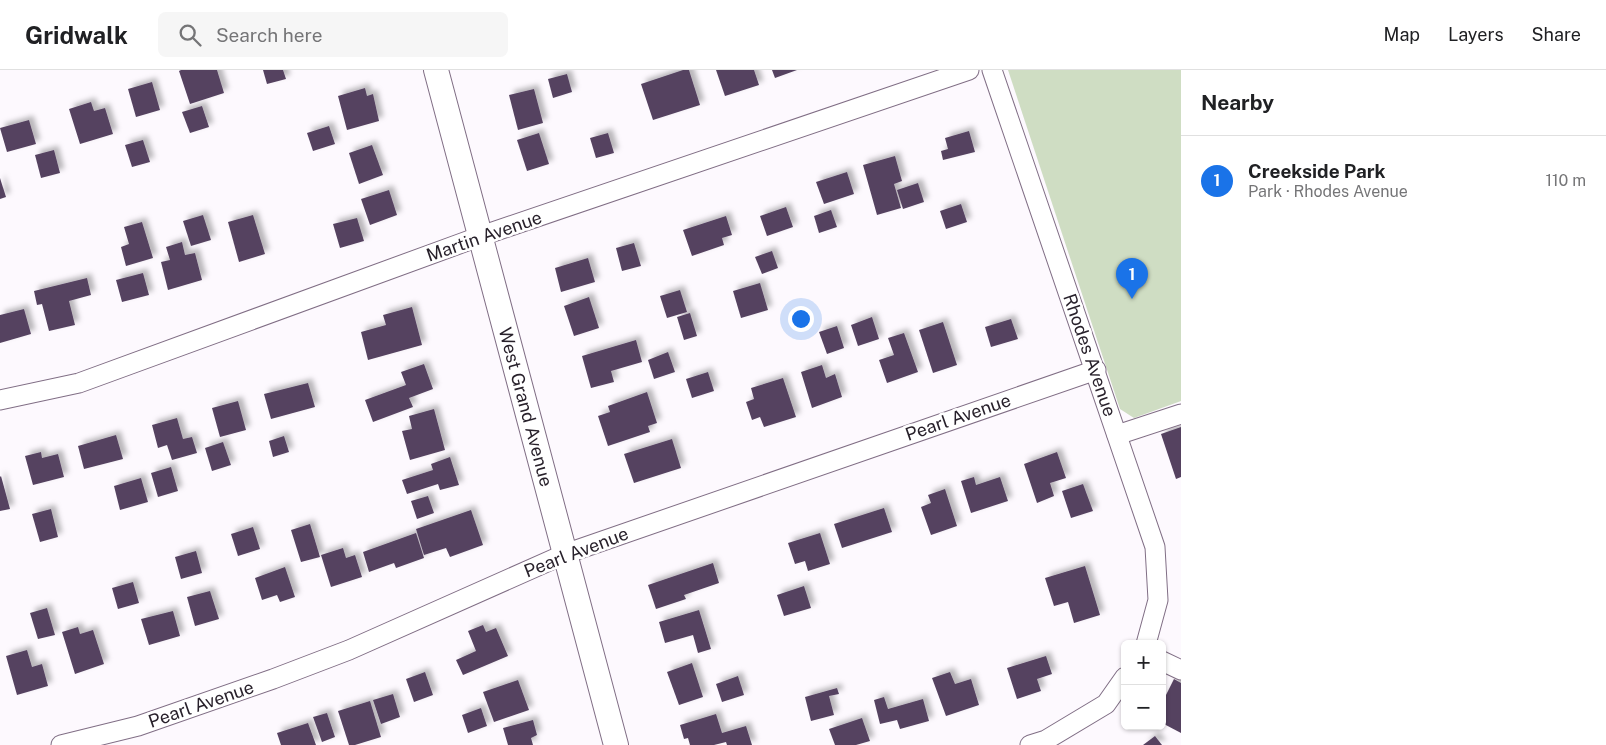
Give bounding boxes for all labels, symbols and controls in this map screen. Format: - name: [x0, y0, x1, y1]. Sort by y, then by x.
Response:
- search box: [158, 12, 508, 57]
- text: Gridwalk: [25, 21, 128, 49]
- icon: search: [176, 21, 204, 49]
- text: Search here: [216, 24, 323, 46]
- text: Map: [1384, 24, 1420, 45]
- text: Layers: [1448, 24, 1504, 45]
- text: Share: [1532, 24, 1581, 45]
- text: Nearby: [1201, 90, 1274, 115]
- text: Creekside Park: [1248, 160, 1386, 182]
- text: 1: [1214, 171, 1220, 190]
- text: 110 m: [1545, 171, 1586, 190]
- text: Park · Rhodes Avenue: [1248, 182, 1408, 201]
- street label: Martin Avenue: [423, 206, 545, 266]
- pin: 1: [1116, 258, 1148, 299]
- street label: Rhodes Avenue: [1059, 291, 1121, 419]
- your location: [788, 306, 814, 332]
- street label: West Grand Avenue: [495, 325, 557, 489]
- street label: Pearl Avenue: [903, 389, 1013, 445]
- street label: Pearl Avenue: [521, 522, 631, 582]
- map controls: [1121, 640, 1166, 730]
- button: +: [1121, 640, 1166, 685]
- street label: Pearl Avenue: [146, 676, 256, 732]
- button: −: [1121, 685, 1166, 730]

